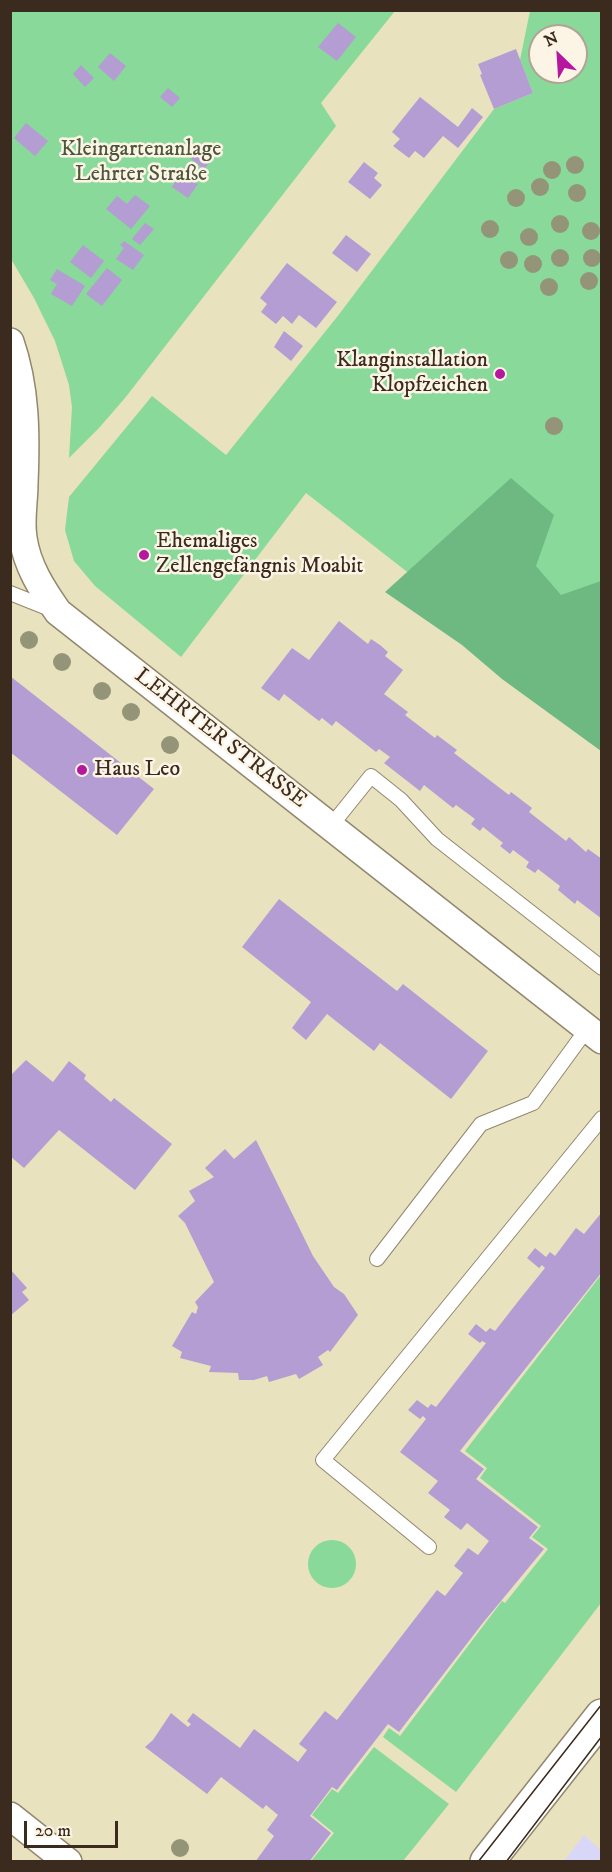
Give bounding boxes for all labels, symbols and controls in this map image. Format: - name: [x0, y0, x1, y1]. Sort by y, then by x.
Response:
- north arrow: [528, 24, 588, 84]
- text: N: [541, 28, 561, 51]
- park label: Kleingartenanlage Lehrter Straße: [61, 137, 221, 188]
- place label: Klanginstallation Klopfzeichen: [336, 348, 488, 400]
- marker: Klanginstallation Klopfzeichen: [493, 367, 507, 381]
- place label: Ehemaliges Zellengefängnis Moabit: [156, 529, 363, 580]
- marker: Ehemaliges Zellengefängnis Moabit: [137, 548, 151, 562]
- street label: LEHRTER STRASSE: [128, 663, 312, 815]
- place label: Haus Leo: [94, 757, 180, 783]
- marker: Haus Leo: [75, 763, 89, 777]
- scale bar: [27, 1809, 122, 1847]
- text: 20 m: [35, 1820, 71, 1842]

